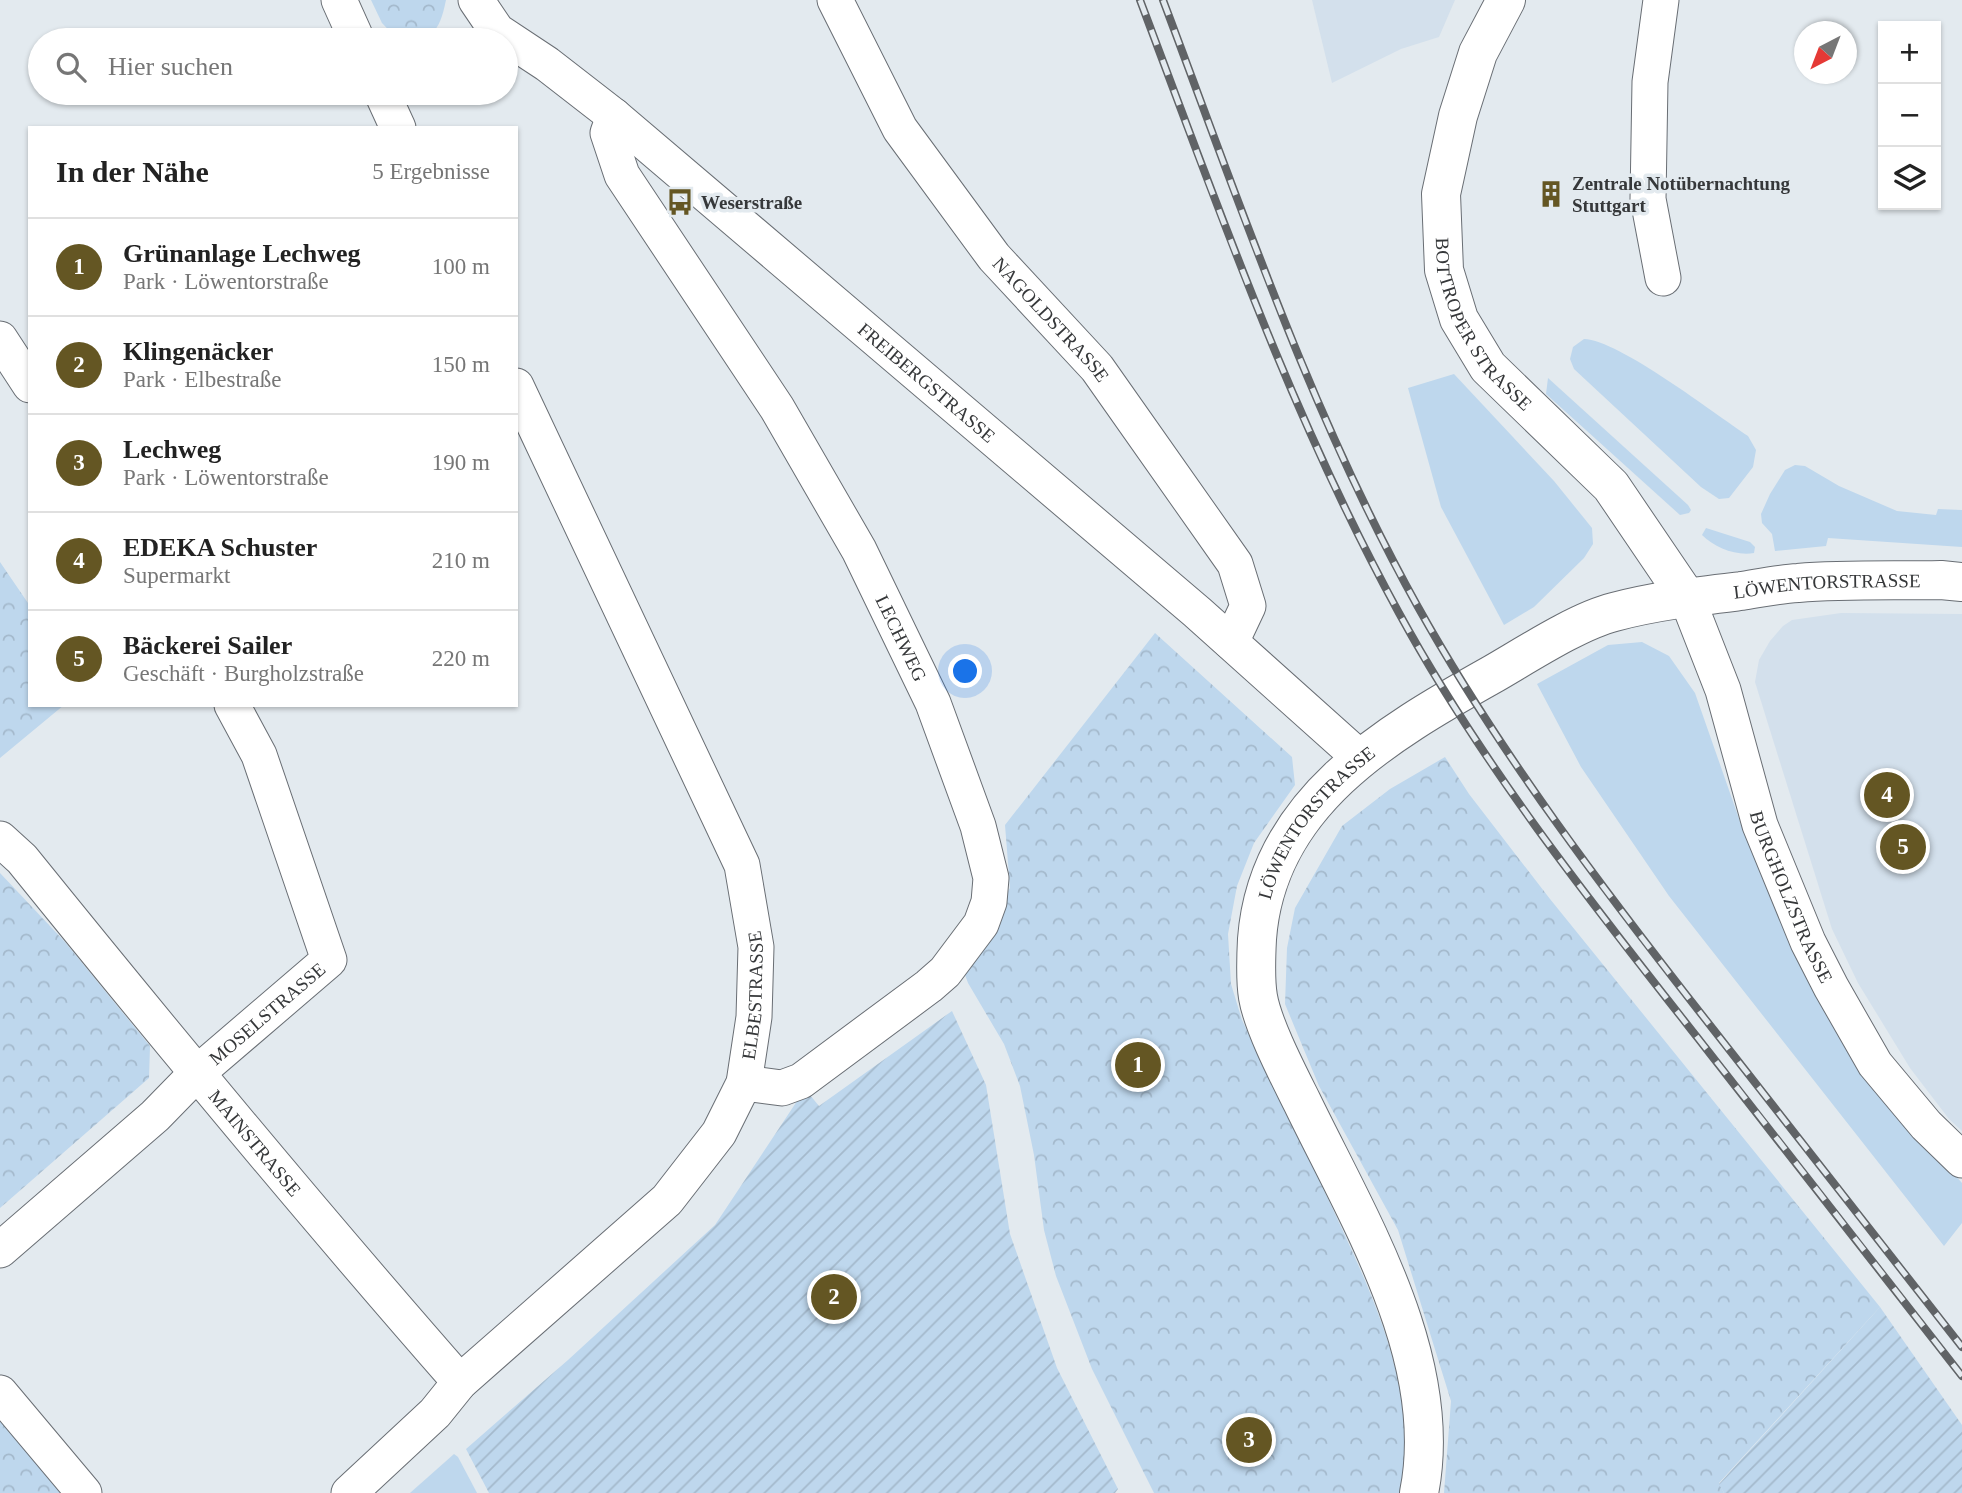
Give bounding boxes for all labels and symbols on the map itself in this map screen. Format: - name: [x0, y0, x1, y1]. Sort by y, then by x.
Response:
- north arrow: [1794, 21, 1857, 84]
- place label: Zentrale Notübernachtung Stuttgart: [1572, 173, 1790, 216]
- building icon: Zentrale Notübernachtung Stuttgart: [1536, 179, 1566, 209]
- bus stop icon: Weserstraße: [665, 187, 695, 217]
- place label: Weserstraße: [701, 192, 802, 213]
- street label: BOTTROPER STRASSE: [1432, 237, 1536, 415]
- street label: NAGOLDSTRASSE: [989, 253, 1113, 386]
- street label: FREIBERGSTRASSE: [854, 318, 999, 447]
- street label: LÖWENTORSTRASSE: [1732, 570, 1921, 603]
- street label: LECHWEG: [871, 592, 931, 685]
- your location: [948, 654, 982, 688]
- street label: LÖWENTORSTRASSE: [1254, 742, 1379, 902]
- pin: 4: [1864, 769, 1910, 821]
- street label: BURGHOLZSTRASSE: [1746, 809, 1837, 986]
- pin: 5: [1880, 821, 1926, 873]
- street label: ELBESTRASSE: [738, 929, 767, 1061]
- street label: MOSELSTRASSE: [205, 958, 329, 1069]
- pin: 1: [1115, 1039, 1161, 1091]
- street label: MAINSTRASSE: [204, 1086, 305, 1200]
- pin: 2: [811, 1271, 857, 1323]
- pin: 3: [1226, 1414, 1272, 1466]

